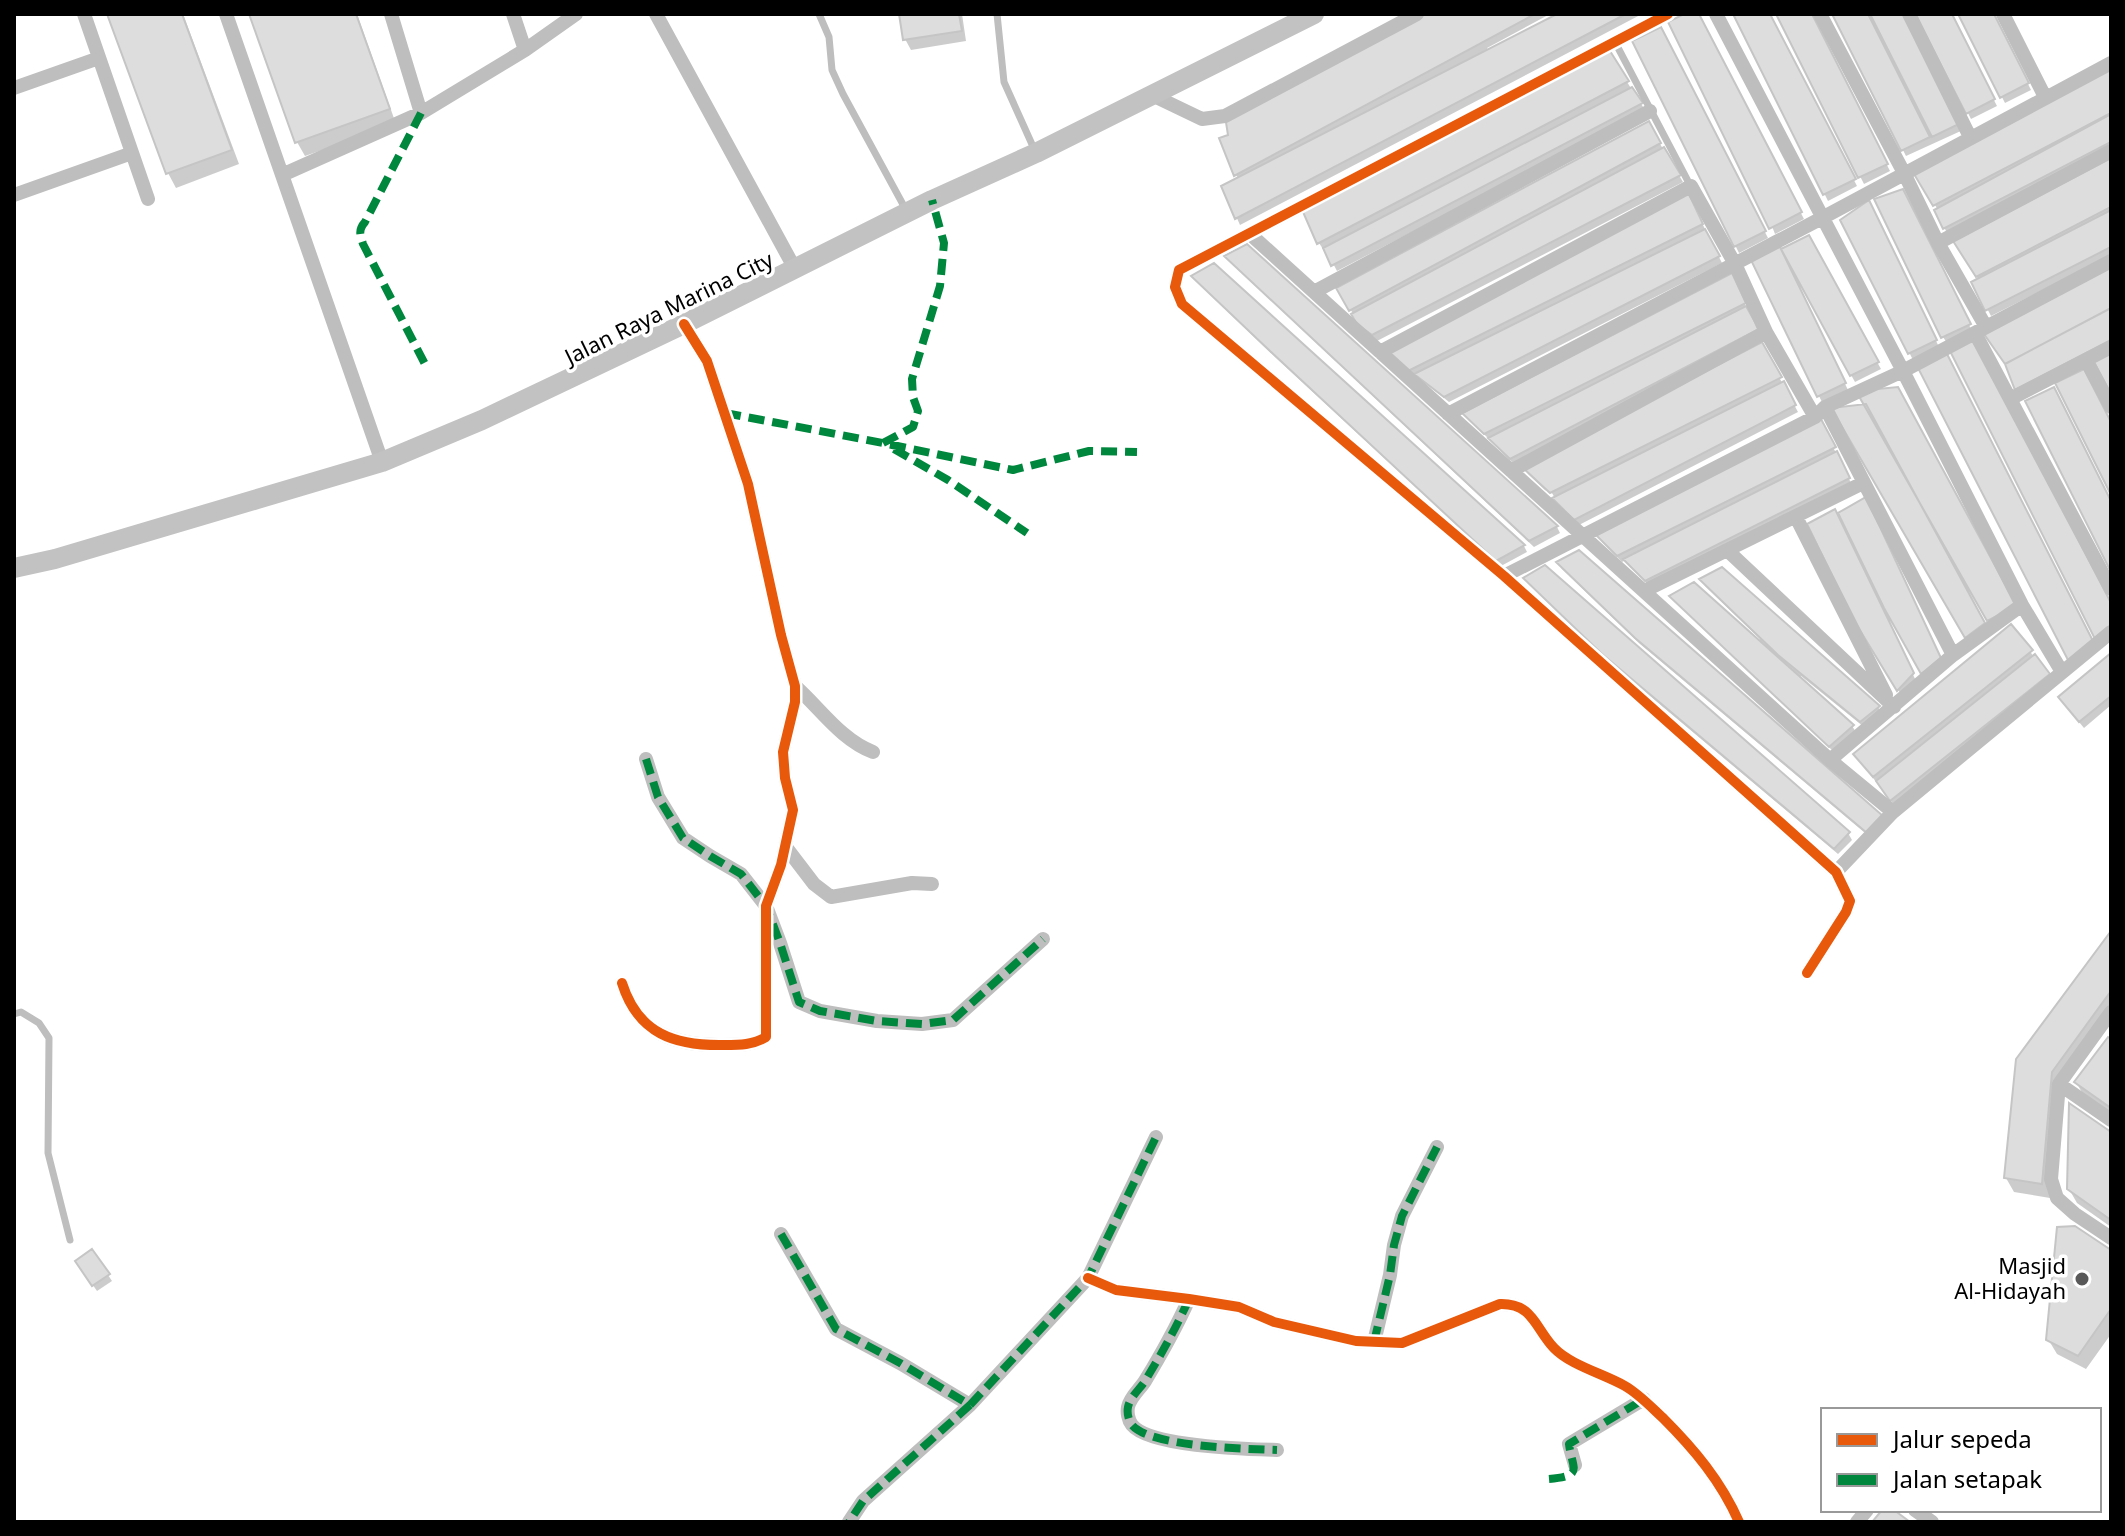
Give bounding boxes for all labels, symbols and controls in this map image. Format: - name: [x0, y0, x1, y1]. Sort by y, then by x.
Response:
- street label: Jalan Raya Marina City: [558, 243, 779, 372]
- place label: Masjid Al-Hidayah: [1954, 1250, 2066, 1305]
- marker: Masjid Al-Hidayah: [2073, 1270, 2091, 1288]
- legend: [1821, 1408, 2101, 1512]
- text: Jalur sepeda: [1891, 1422, 2032, 1455]
- text: Jalan setapak: [1891, 1462, 2042, 1495]

